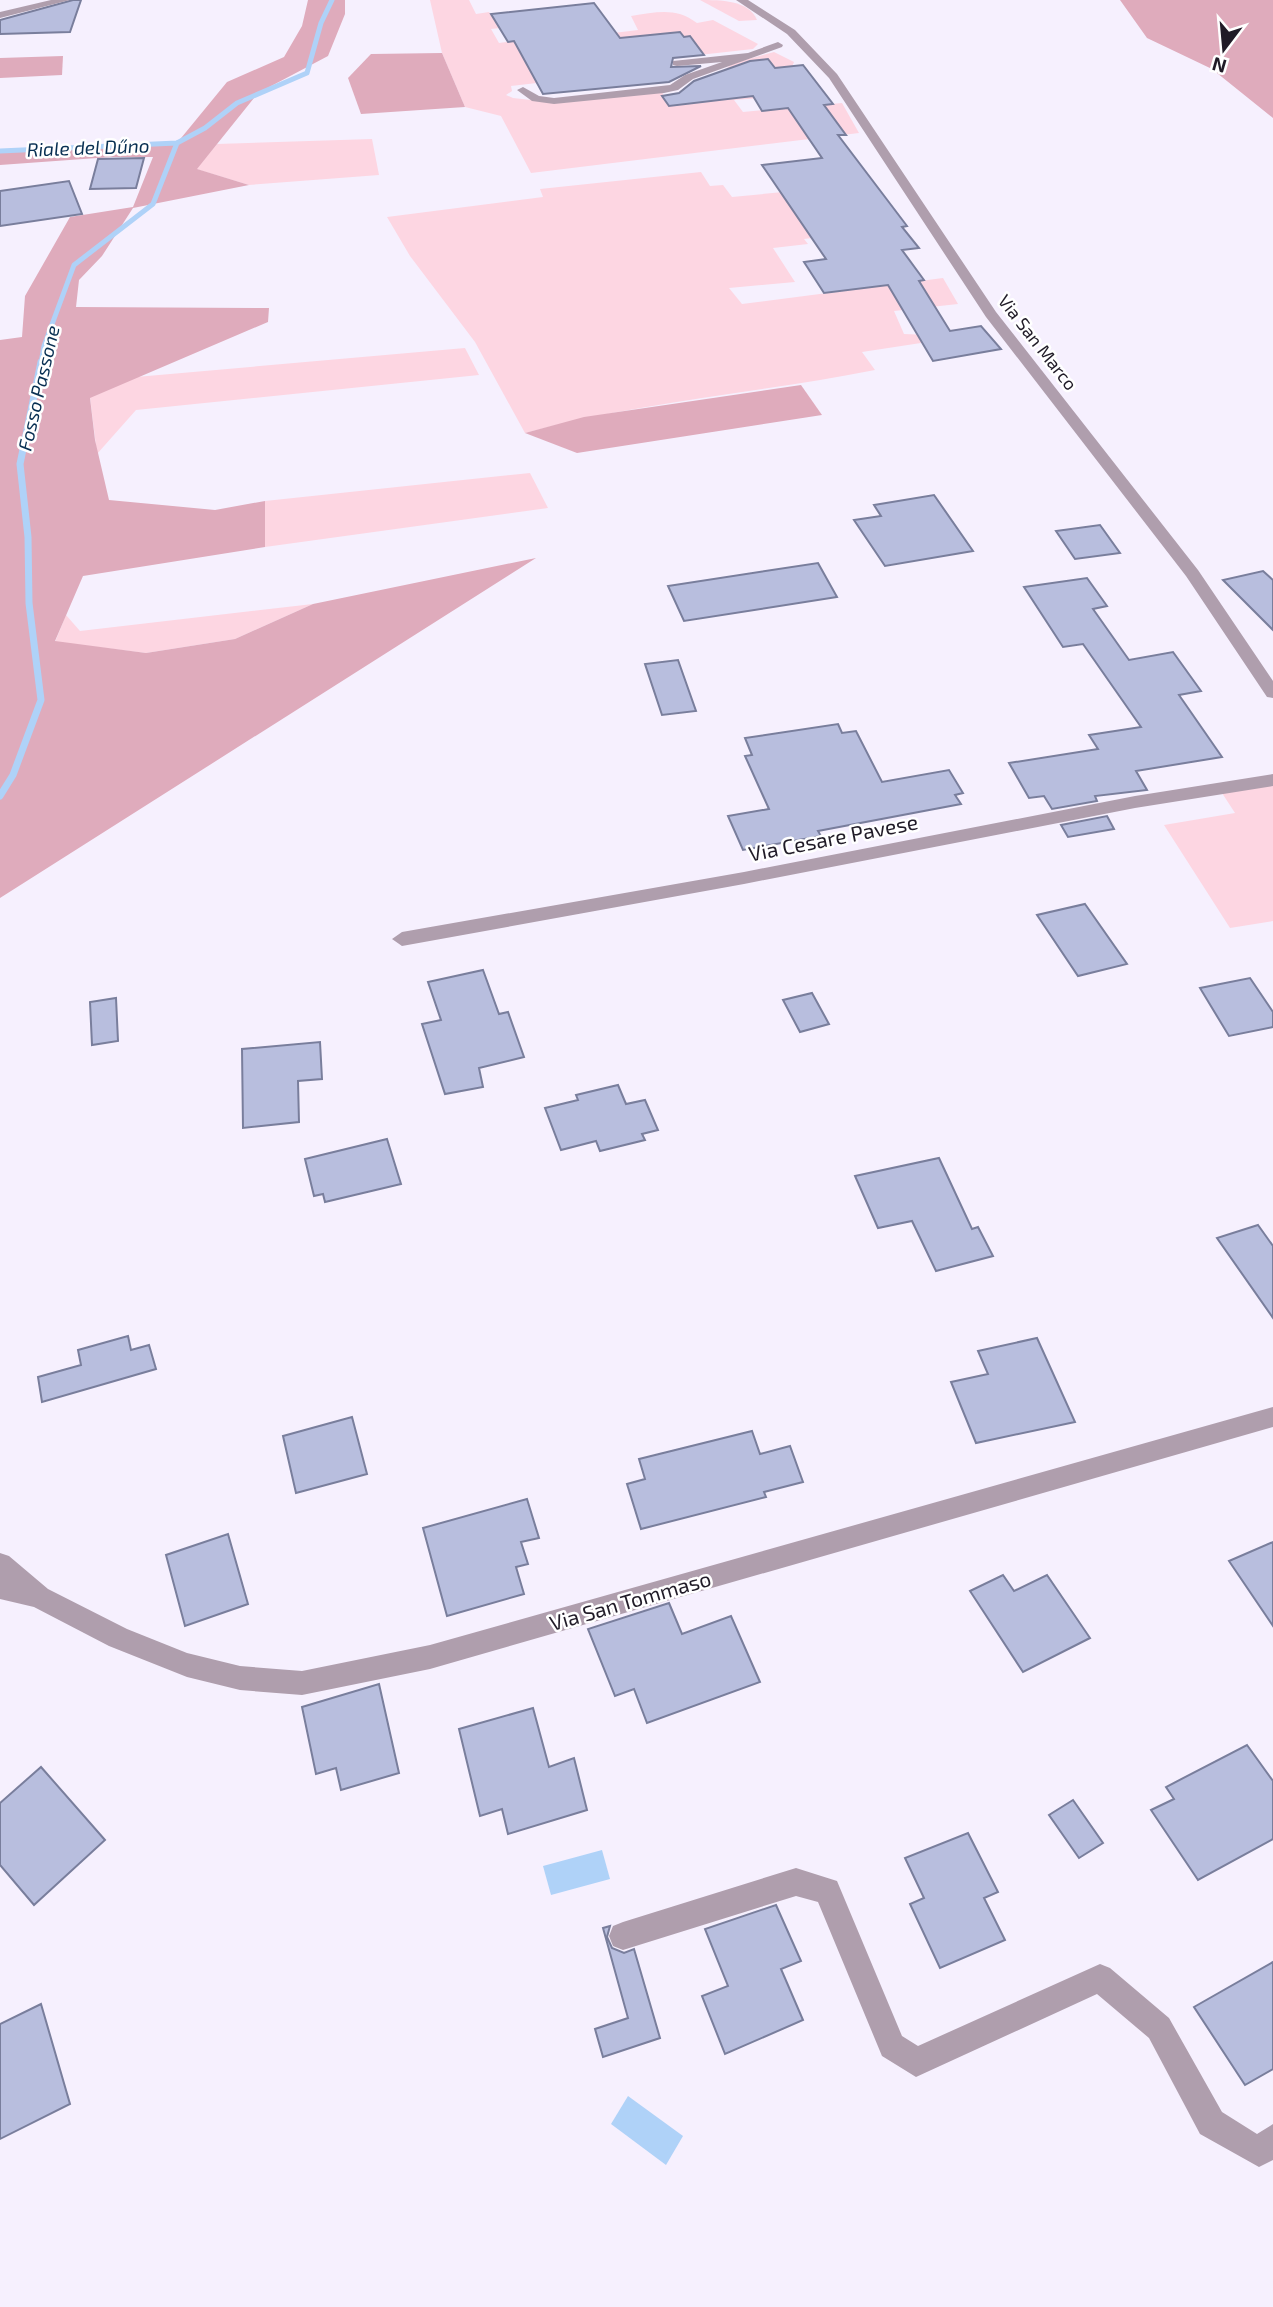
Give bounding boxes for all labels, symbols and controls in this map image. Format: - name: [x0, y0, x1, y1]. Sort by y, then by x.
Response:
- north arrow: [1189, 14, 1259, 84]
- text: N: [1209, 53, 1229, 79]
- water label: Riale del Dűno: [26, 133, 150, 161]
- street label: Via San Marco: [994, 290, 1082, 394]
- water label: Fosso Passone: [12, 323, 64, 453]
- street label: Via Cesare Pavese: [746, 808, 920, 866]
- street label: Via San Tommaso: [546, 1565, 714, 1635]

